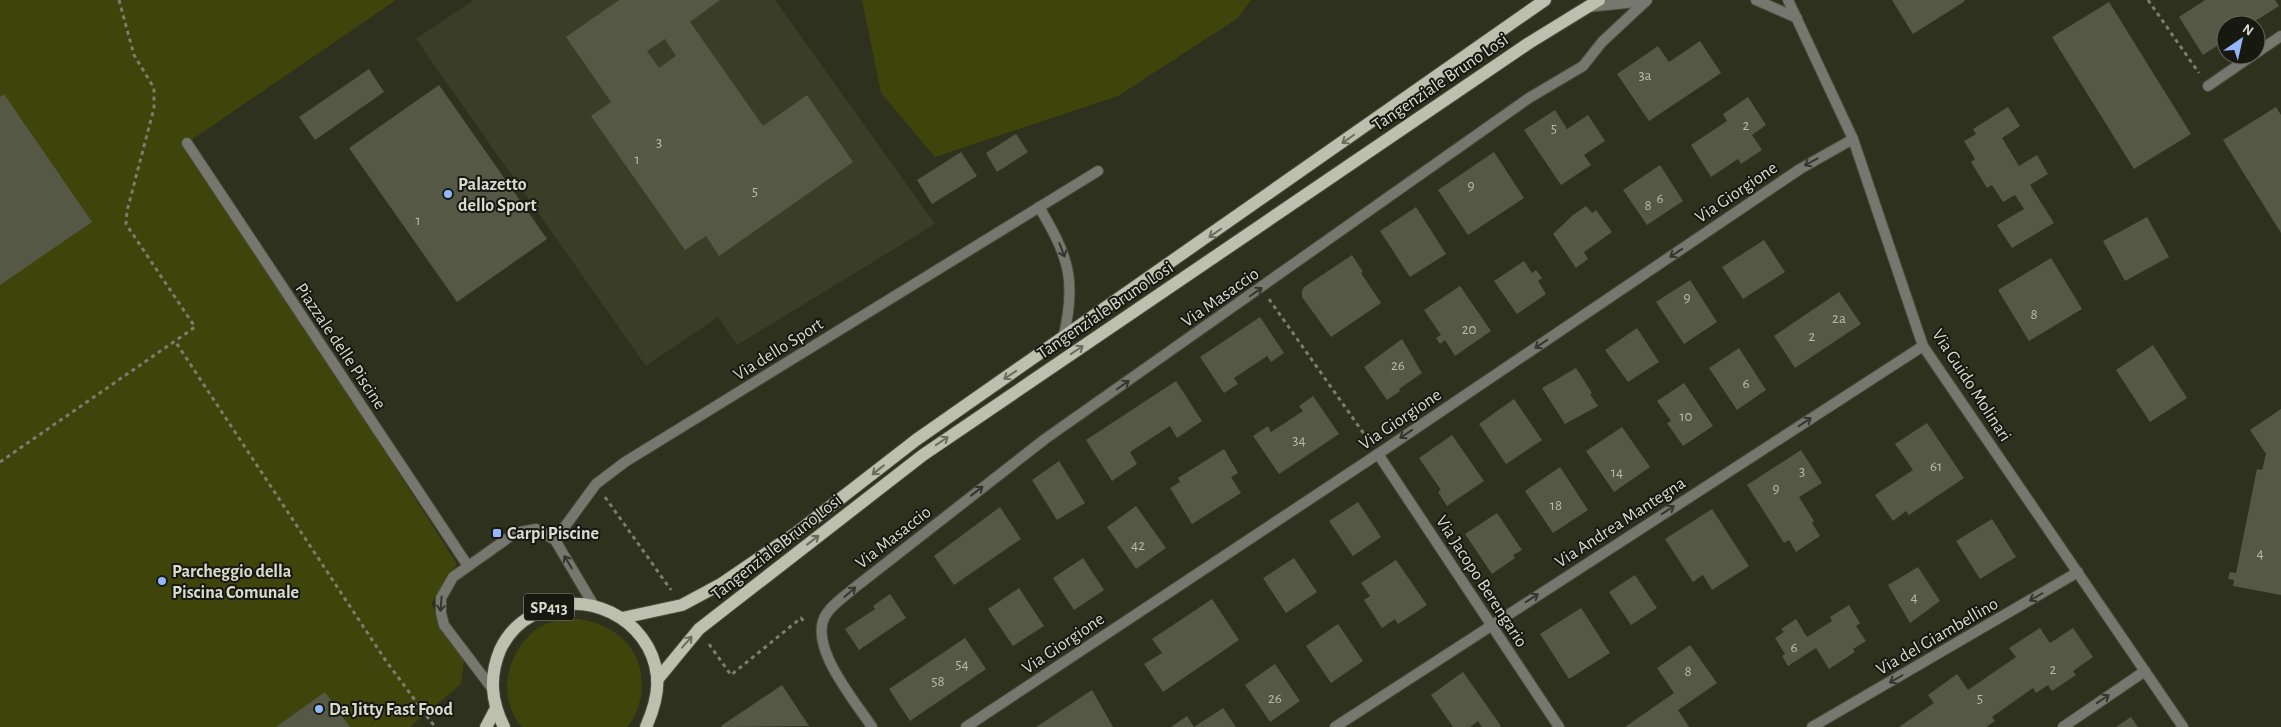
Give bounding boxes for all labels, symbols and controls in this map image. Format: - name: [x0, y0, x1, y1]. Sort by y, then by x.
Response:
- north arrow: [2216, 15, 2266, 65]
- text: N: [2240, 22, 2256, 39]
- street label: Tangenziale Bruno Losi: [1369, 31, 1512, 135]
- house number: 3a: [1638, 68, 1652, 83]
- house number: 2: [1743, 118, 1750, 133]
- house number: 5: [1551, 121, 1557, 136]
- one-way arrow: [1341, 134, 1355, 144]
- house number: 3: [656, 135, 662, 150]
- house number: 1: [634, 152, 640, 167]
- one-way arrow: [1804, 158, 1818, 168]
- street label: Via Giorgione: [1692, 159, 1781, 227]
- place label: Palazetto dello Sport: [458, 176, 536, 215]
- house number: 9: [1467, 178, 1475, 193]
- house number: 5: [752, 184, 758, 199]
- marker: Palazetto dello Sport: [442, 188, 454, 200]
- house number: 6: [1656, 191, 1664, 206]
- house number: 8: [1644, 198, 1652, 213]
- house number: 1: [415, 213, 421, 228]
- one-way arrow: [1208, 228, 1222, 238]
- one-way arrow: [1058, 242, 1067, 257]
- one-way arrow: [1669, 248, 1683, 258]
- street label: Tangenziale Bruno Losi: [1034, 259, 1177, 363]
- street label: Via Masaccio: [1178, 265, 1263, 331]
- street label: Piazzale delle Piscine: [291, 280, 389, 413]
- one-way arrow: [1249, 287, 1263, 297]
- house number: 9: [1683, 290, 1691, 305]
- house number: 8: [2030, 307, 2038, 322]
- house number: 2a: [1832, 311, 1846, 326]
- street label: Via dello Sport: [731, 315, 827, 385]
- house number: 20: [1462, 322, 1476, 337]
- street label: Via Guido Molinari: [1928, 326, 2014, 445]
- house number: 2: [1809, 329, 1816, 344]
- one-way arrow: [1534, 339, 1548, 349]
- one-way arrow: [1070, 345, 1084, 355]
- house number: 26: [1391, 358, 1405, 373]
- one-way arrow: [1003, 370, 1017, 380]
- house number: 6: [1742, 376, 1750, 391]
- one-way arrow: [1115, 380, 1129, 390]
- street label: Via Giorgione: [1356, 386, 1445, 454]
- house number: 10: [1679, 409, 1693, 424]
- one-way arrow: [1798, 417, 1812, 427]
- one-way arrow: [1399, 429, 1413, 440]
- house number: 34: [1292, 433, 1306, 448]
- one-way arrow: [935, 436, 949, 446]
- house number: 61: [1930, 459, 1942, 474]
- house number: 3: [1799, 464, 1805, 479]
- one-way arrow: [871, 465, 885, 475]
- house number: 14: [1611, 465, 1623, 480]
- street label: Via Andrea Mantegna: [1552, 474, 1689, 572]
- house number: 9: [1772, 481, 1780, 496]
- one-way arrow: [970, 486, 983, 497]
- street label: Tangenziale Bruno Losi: [708, 492, 845, 604]
- house number: 18: [1550, 498, 1562, 513]
- street label: Via Masaccio: [853, 503, 935, 573]
- one-way arrow: [1661, 505, 1675, 515]
- street label: Via Jacopo Berengario: [1432, 513, 1530, 651]
- place label: Carpi Piscine: [507, 525, 599, 543]
- marker: Carpi Piscine: [491, 527, 503, 539]
- one-way arrow: [806, 534, 819, 545]
- house number: 42: [1131, 538, 1145, 553]
- house number: 4: [2256, 546, 2264, 561]
- one-way arrow: [562, 556, 572, 570]
- place label: Parcheggio della Piscina Comunale: [172, 563, 299, 602]
- marker: Parcheggio della Piscina Comunale: [156, 575, 168, 587]
- one-way arrow: [843, 587, 856, 598]
- house number: 4: [1910, 590, 1918, 605]
- one-way arrow: [2029, 592, 2044, 602]
- one-way arrow: [1524, 593, 1538, 603]
- road number: SP413: [524, 594, 574, 620]
- street label: Via del Giambellino: [1873, 595, 2002, 679]
- one-way arrow: [437, 596, 446, 612]
- street label: Via Giorgione: [1019, 610, 1108, 678]
- one-way arrow: [681, 635, 693, 648]
- house number: 6: [1790, 640, 1798, 655]
- house number: 54: [955, 657, 969, 672]
- house number: 2: [2050, 662, 2057, 677]
- house number: 8: [1684, 664, 1692, 679]
- house number: 58: [931, 674, 945, 689]
- one-way arrow: [1889, 674, 1903, 684]
- house number: 26: [1268, 691, 1282, 706]
- house number: 5: [1977, 691, 1983, 706]
- one-way arrow: [2096, 694, 2110, 704]
- place label: Da Jitty Fast Food: [329, 701, 453, 719]
- marker: Da Jitty Fast Food: [313, 703, 325, 715]

